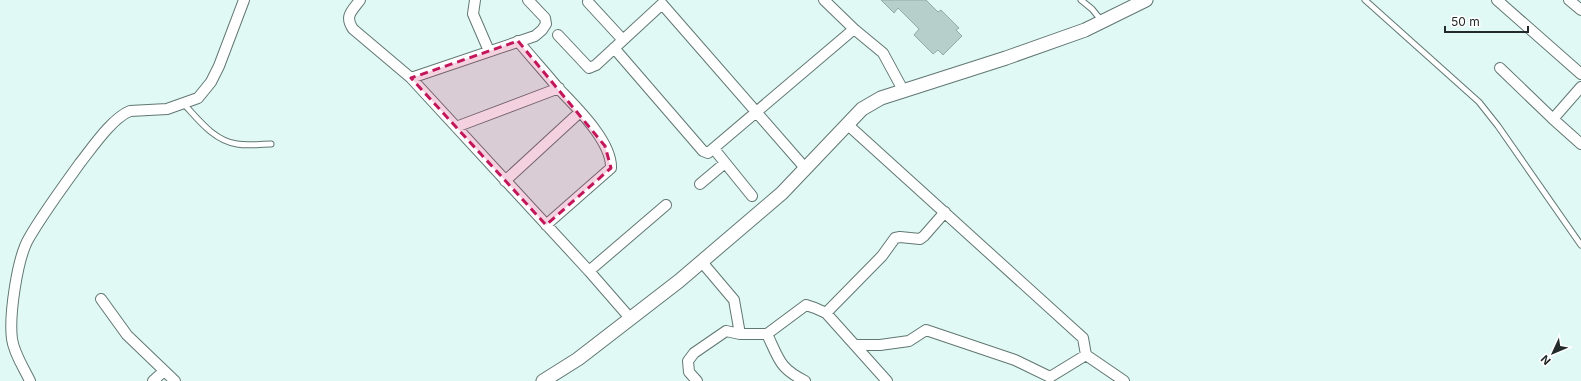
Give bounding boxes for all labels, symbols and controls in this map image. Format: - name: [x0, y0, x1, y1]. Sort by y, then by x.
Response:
- scale bar: [1445, 8, 1528, 34]
- text: 50 m: [1451, 14, 1480, 29]
- north arrow: [1533, 333, 1573, 373]
- text: N: [1538, 352, 1554, 368]

